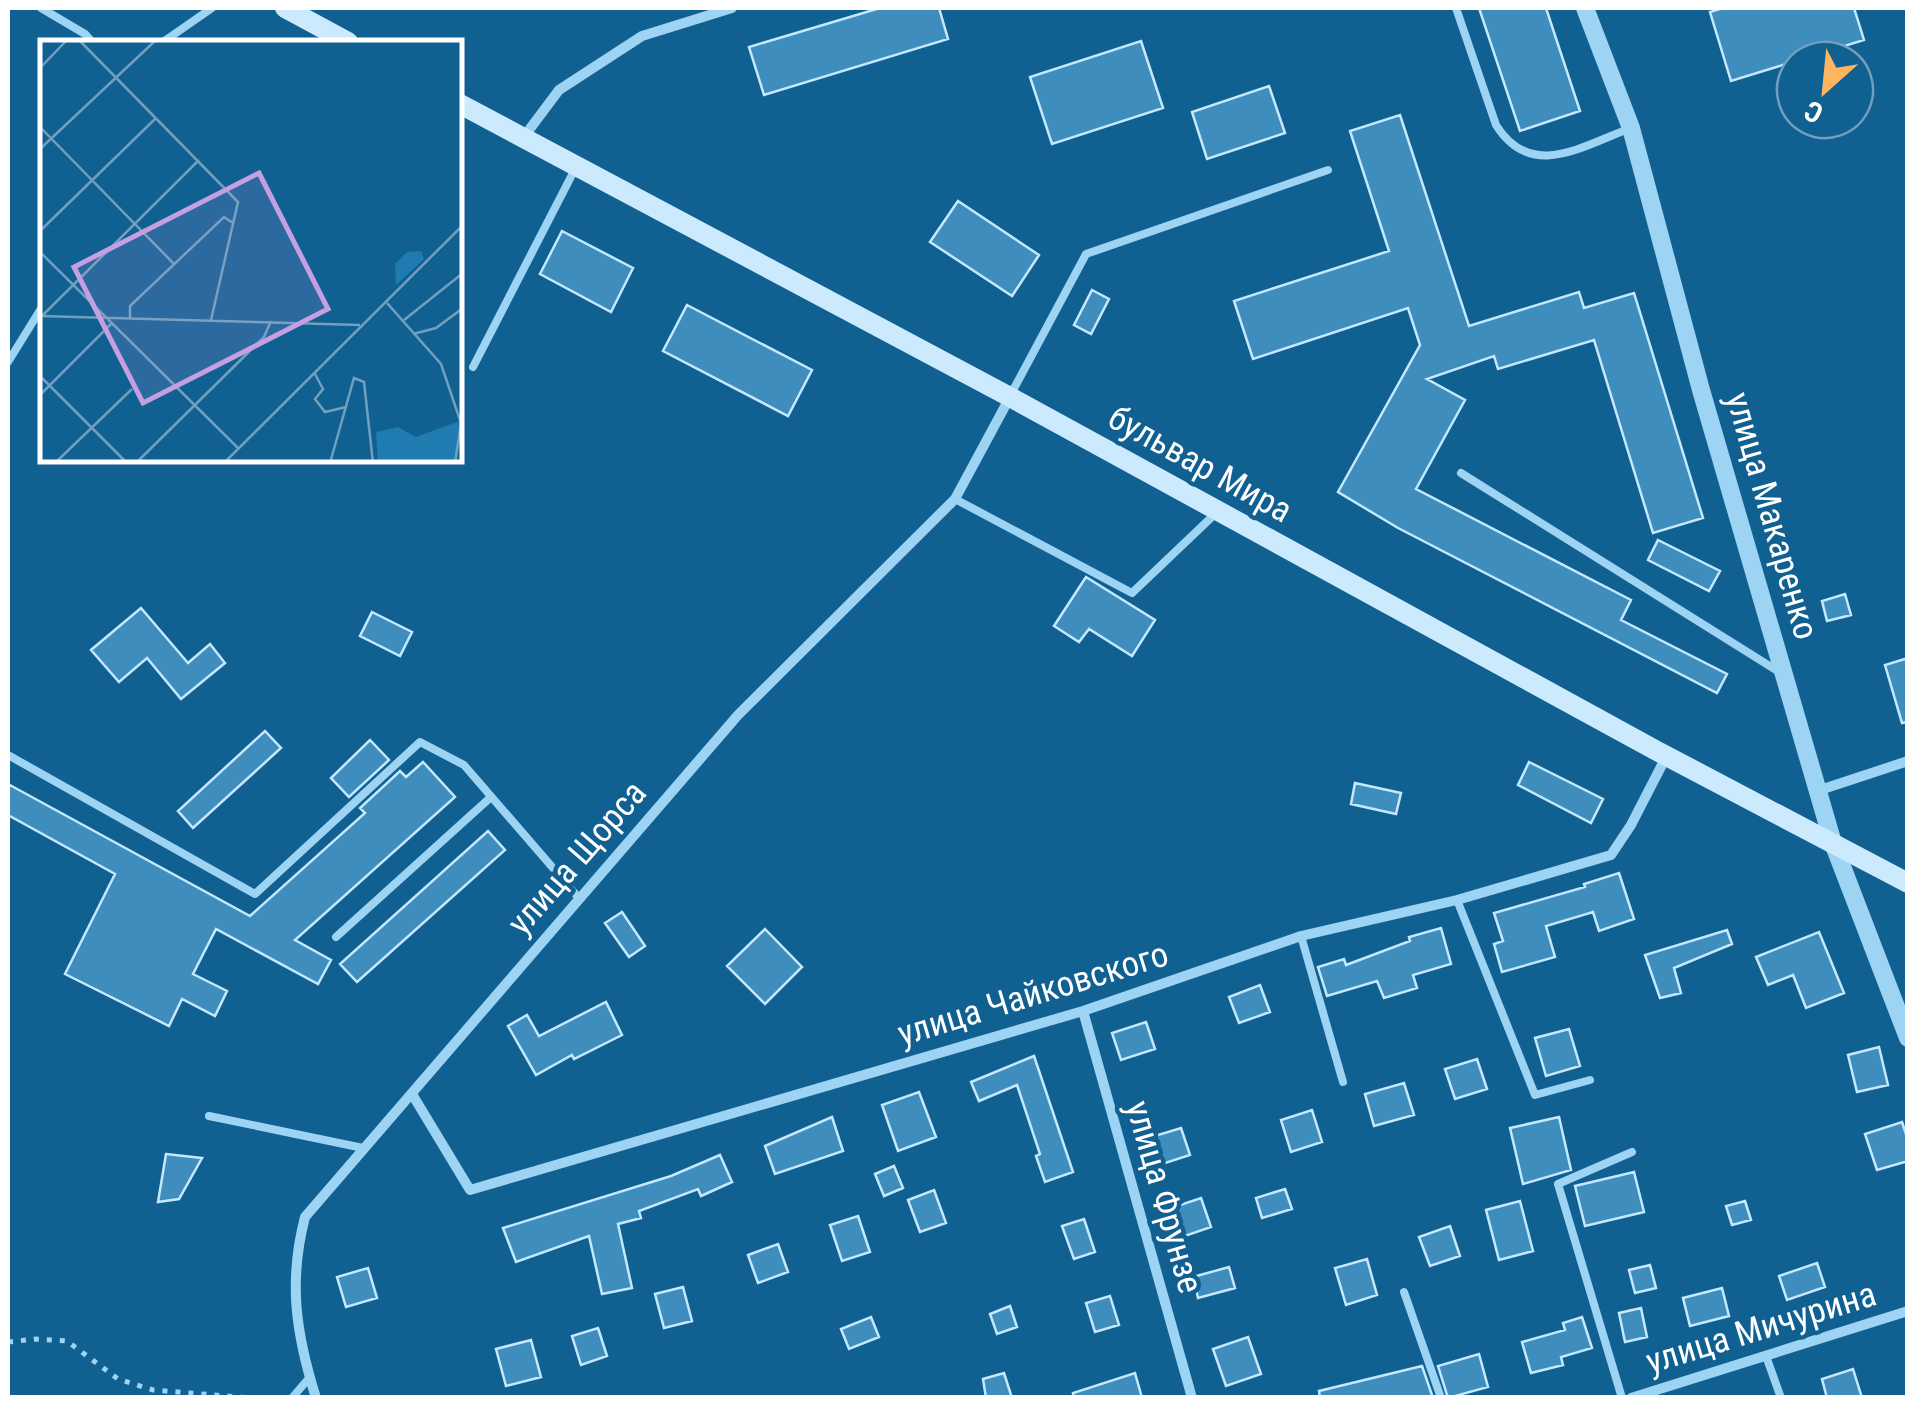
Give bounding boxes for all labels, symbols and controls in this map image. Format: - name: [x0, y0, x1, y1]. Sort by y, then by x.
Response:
- inset map: [40, 40, 462, 462]
- north arrow: [1775, 40, 1875, 140]
- text: С: [1799, 93, 1828, 130]
- street label: улица Макаренко: [1717, 388, 1827, 644]
- street label: бульвар Мира: [1101, 397, 1299, 531]
- street label: улица Щорса: [499, 773, 655, 943]
- street label: улица Чайковского: [893, 933, 1173, 1055]
- street label: улица Фрунзе: [1117, 1096, 1211, 1298]
- street label: улица Мичурина: [1641, 1274, 1881, 1382]

